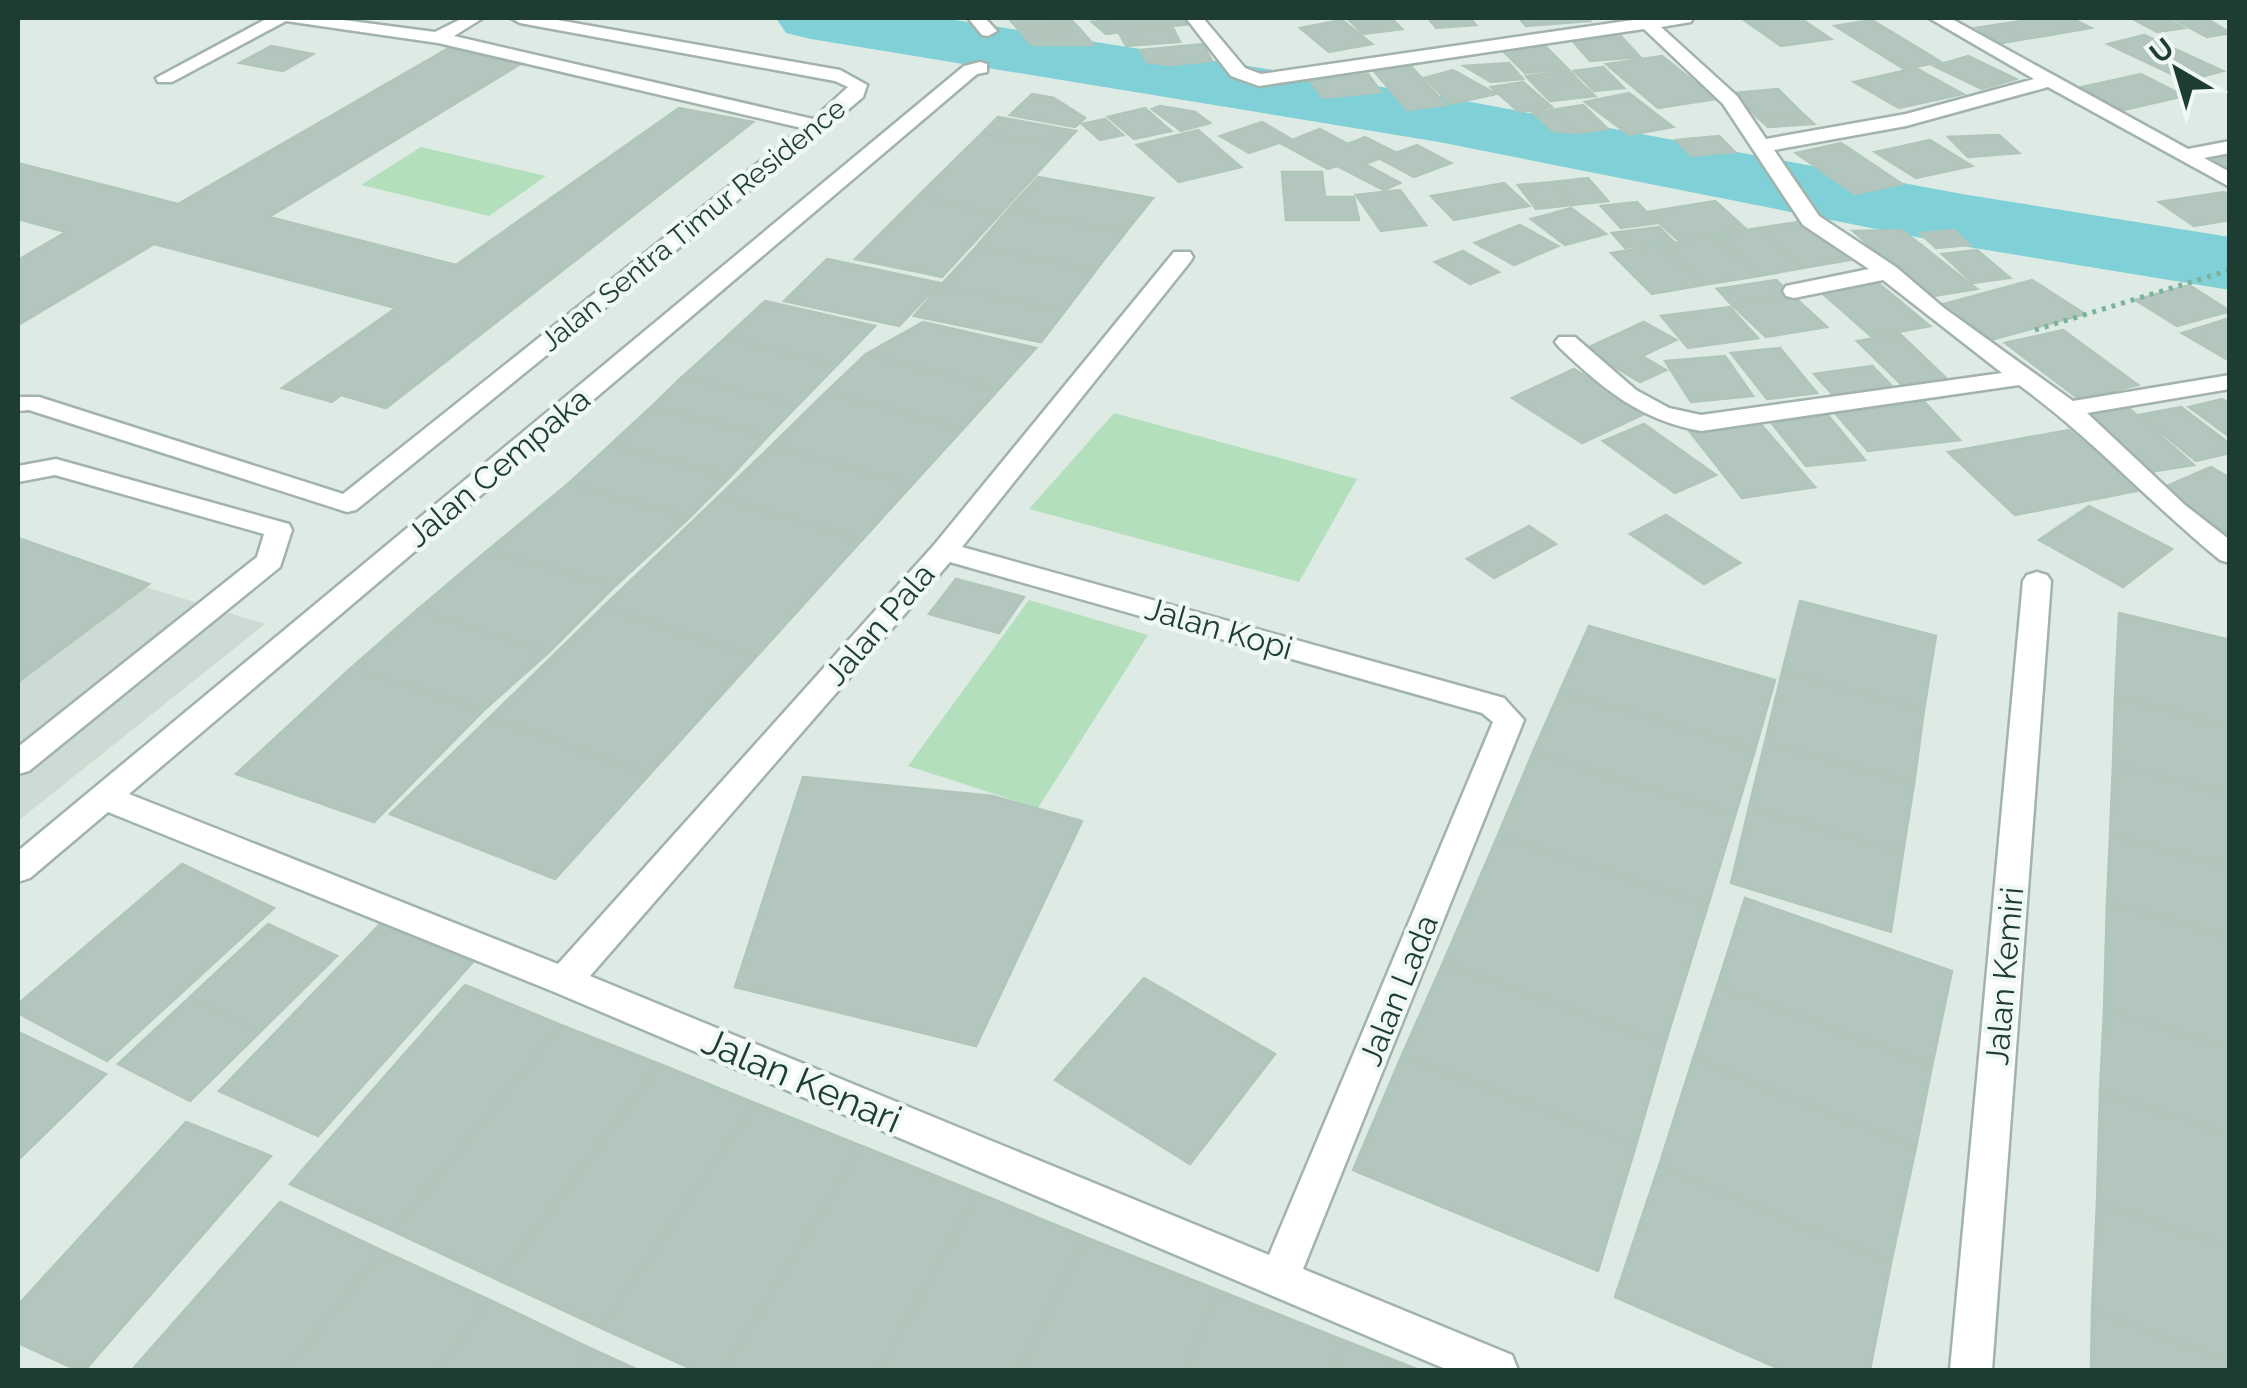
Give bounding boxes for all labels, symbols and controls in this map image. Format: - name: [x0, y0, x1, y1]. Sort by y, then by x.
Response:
- north arrow: [2127, 20, 2227, 120]
- text: U: [2143, 31, 2180, 70]
- street label: Jalan Sentra Timur Residence: [534, 92, 852, 358]
- street label: Jalan Cempaka: [399, 380, 597, 554]
- street label: Jalan Pala: [816, 556, 942, 692]
- street label: Jalan Kopi: [1141, 589, 1297, 667]
- street label: Jalan Kemiri: [1978, 885, 2030, 1067]
- street label: Jalan Lada: [1351, 909, 1445, 1071]
- street label: Jalan Kenari: [696, 1018, 908, 1142]

